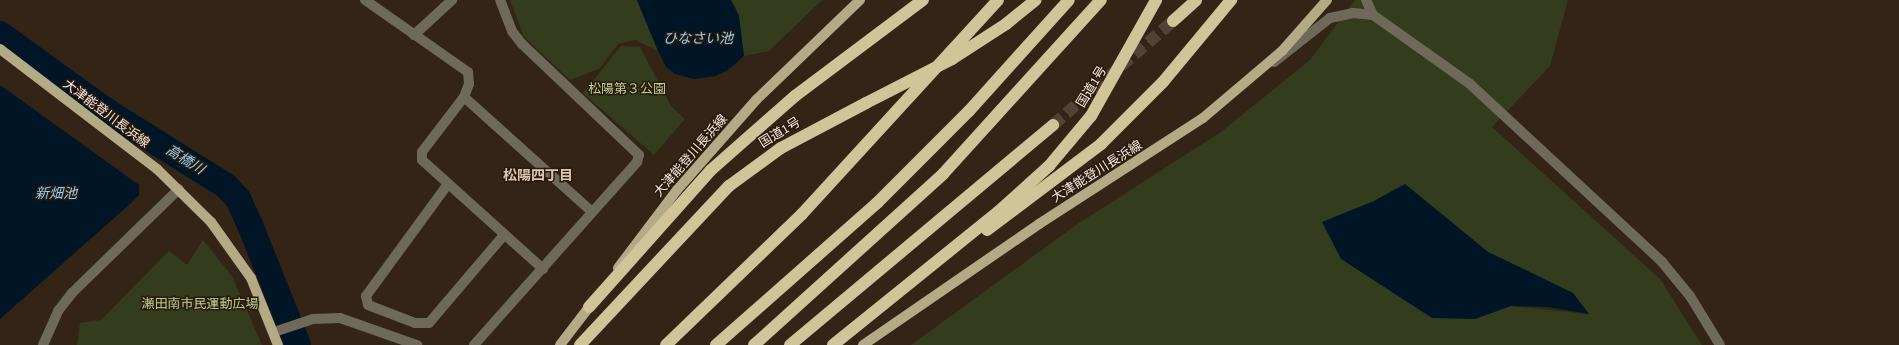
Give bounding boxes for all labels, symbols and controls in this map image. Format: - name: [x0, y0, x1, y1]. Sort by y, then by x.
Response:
- water label: ひなさい池: [663, 31, 733, 47]
- street label: 国道1号: [1074, 63, 1110, 111]
- street label: 大津能登川長浜線: [60, 76, 152, 152]
- park label: 松陽第３公園: [588, 81, 666, 97]
- street label: 大津能登川長浜線: [651, 112, 731, 200]
- street label: 国道1号: [756, 115, 804, 151]
- street label: 大津能登川長浜線: [1049, 138, 1145, 206]
- water label: 高橋川: [163, 142, 207, 178]
- district label: 松陽四丁目: [503, 168, 573, 184]
- water label: 新畑池: [35, 186, 77, 202]
- park label: 瀬田南市民運動広場: [142, 296, 258, 312]

